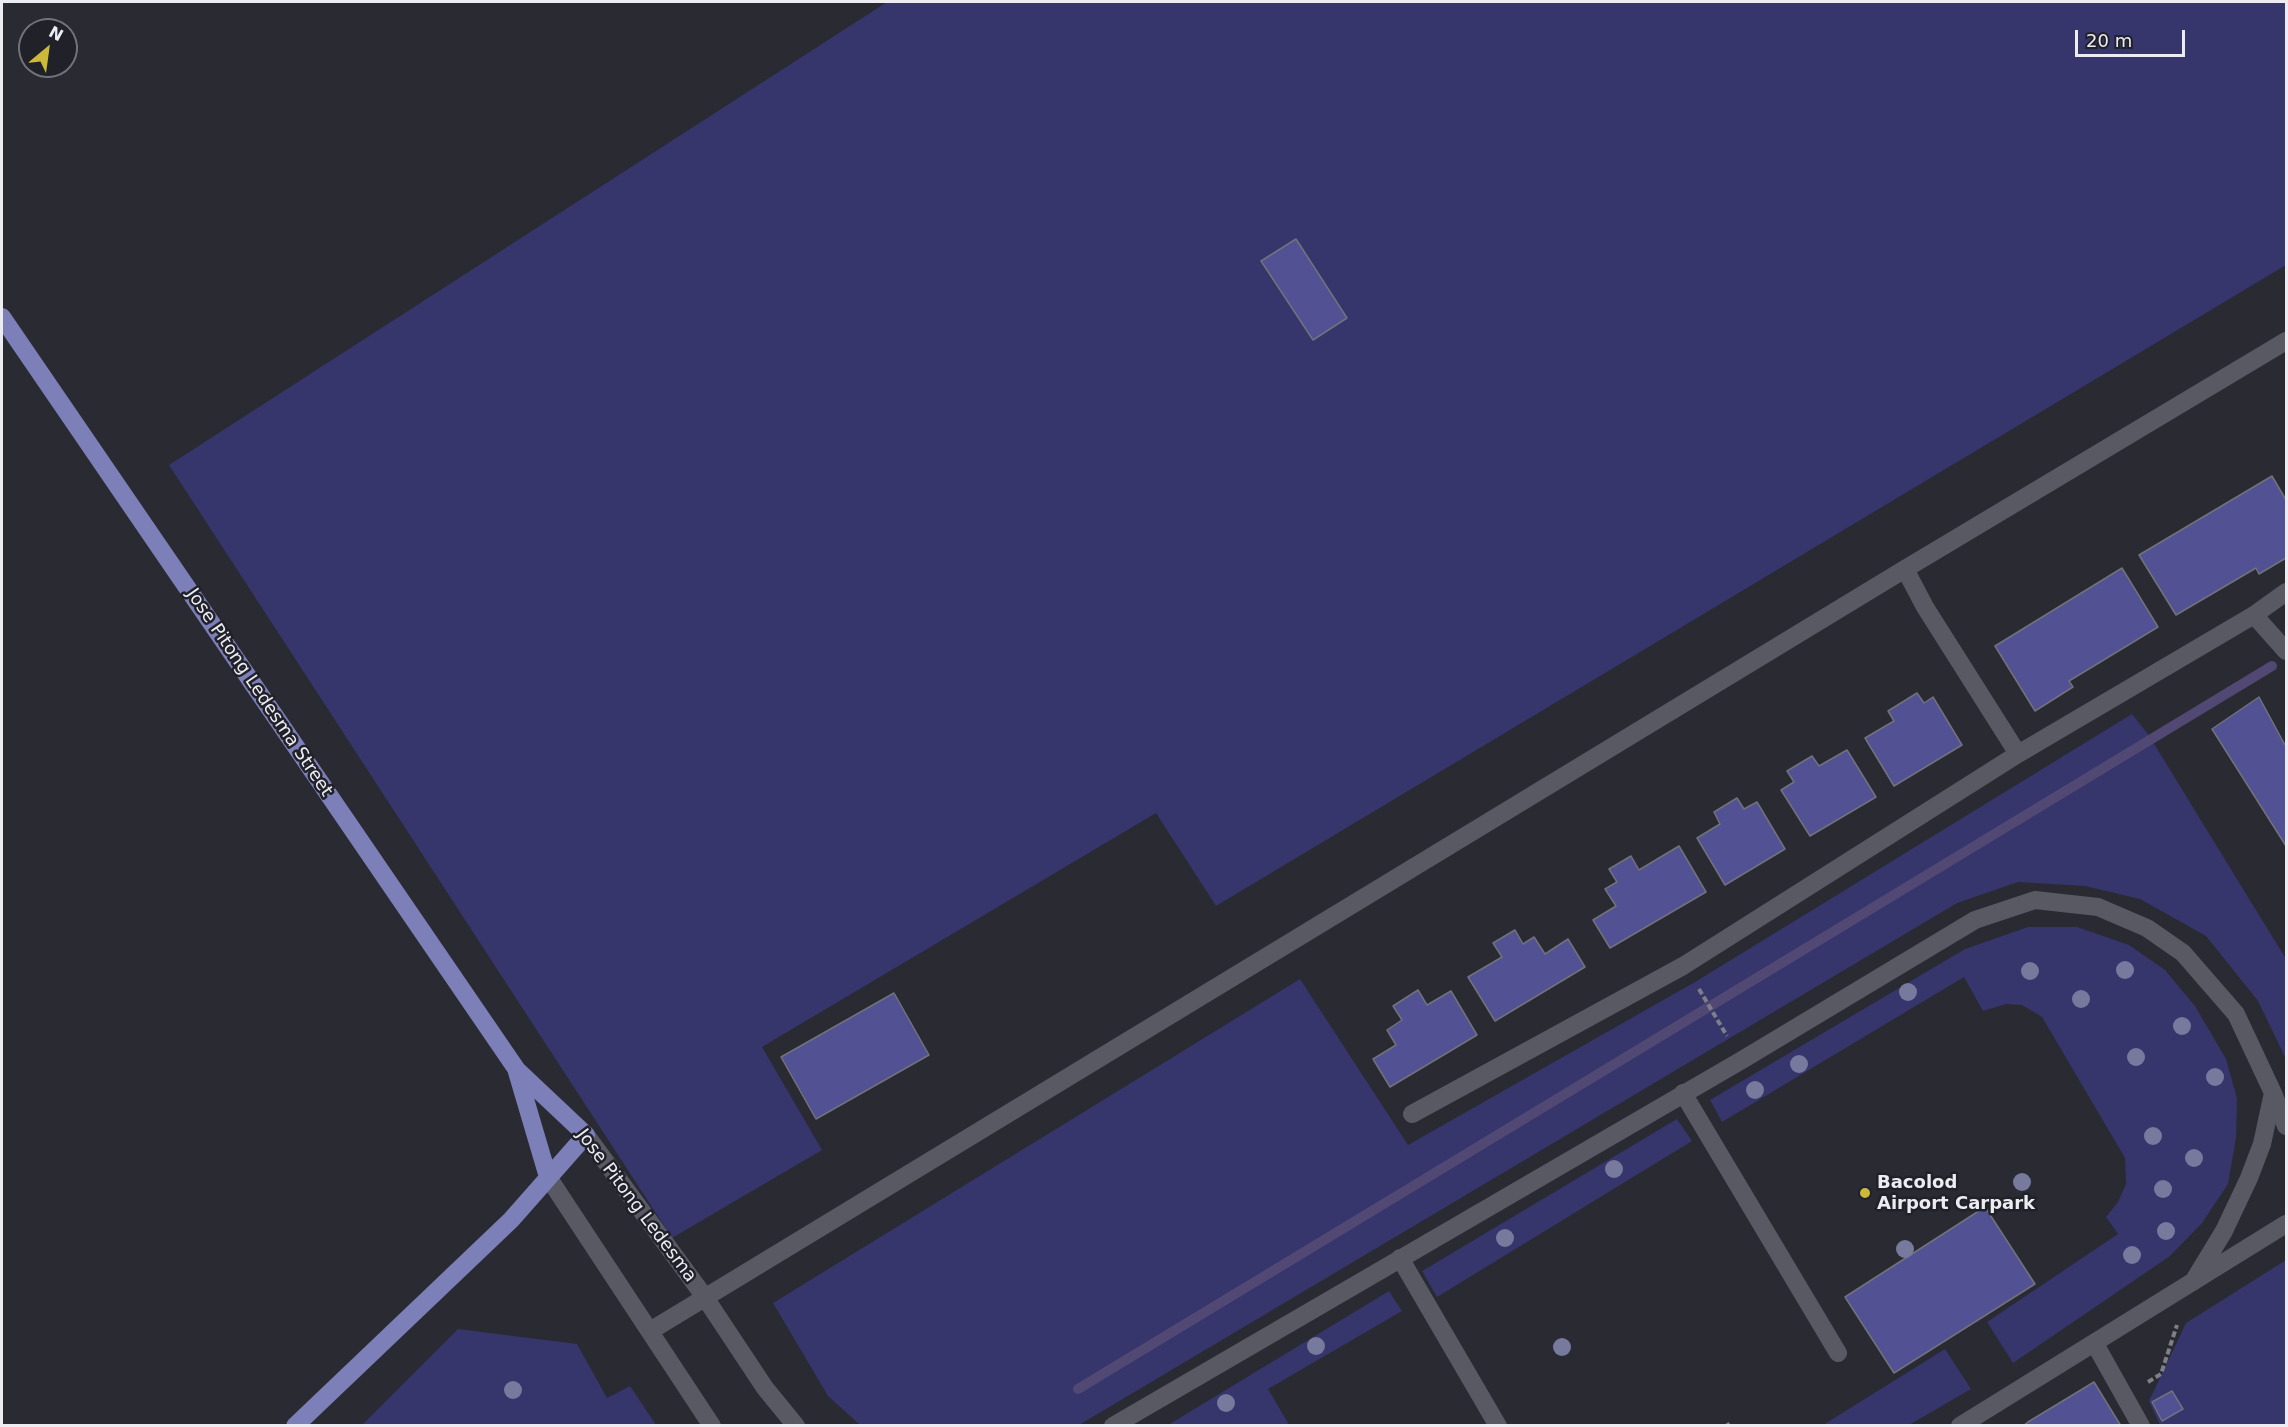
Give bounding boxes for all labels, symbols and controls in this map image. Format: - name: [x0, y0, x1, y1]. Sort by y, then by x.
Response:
- north arrow: [18, 18, 78, 78]
- scale bar: [2078, 18, 2188, 56]
- text: N: [46, 22, 66, 45]
- text: 20 m: [2086, 30, 2132, 51]
- street label: Jose Pitong Ledesma Street: [181, 585, 337, 801]
- street label: Jose Pitong Ledesma: [571, 1125, 701, 1287]
- place label: Bacolod Airport Carpark: [1877, 1172, 2035, 1214]
- marker: Bacolod Airport Carpark: [1858, 1186, 1872, 1200]

